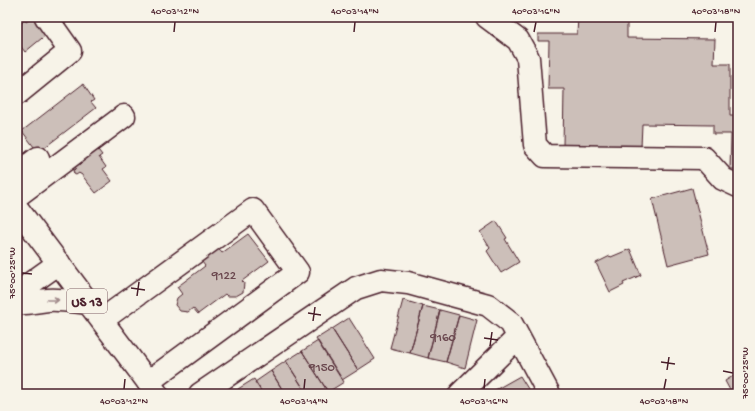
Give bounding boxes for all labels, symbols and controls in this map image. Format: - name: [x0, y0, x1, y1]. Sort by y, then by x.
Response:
- text: 40°03'12"N: [151, 6, 199, 18]
- text: 40°03'14"N: [331, 6, 379, 18]
- text: 40°03'16"N: [512, 6, 561, 18]
- text: 40°03'18"N: [692, 6, 741, 18]
- text: 75°00'25"W: [7, 247, 19, 300]
- house number: 9122: [211, 269, 237, 284]
- road number: US 13: [67, 289, 107, 313]
- one-way arrow: [46, 296, 59, 304]
- house number: 9160: [429, 331, 456, 346]
- text: 75°00'25"W: [740, 347, 752, 400]
- house number: 9150: [308, 361, 336, 376]
- text: 40°03'12"N: [100, 396, 148, 408]
- text: 40°03'14"N: [280, 396, 328, 408]
- text: 40°03'16"N: [460, 396, 509, 408]
- text: 40°03'18"N: [640, 396, 689, 408]

